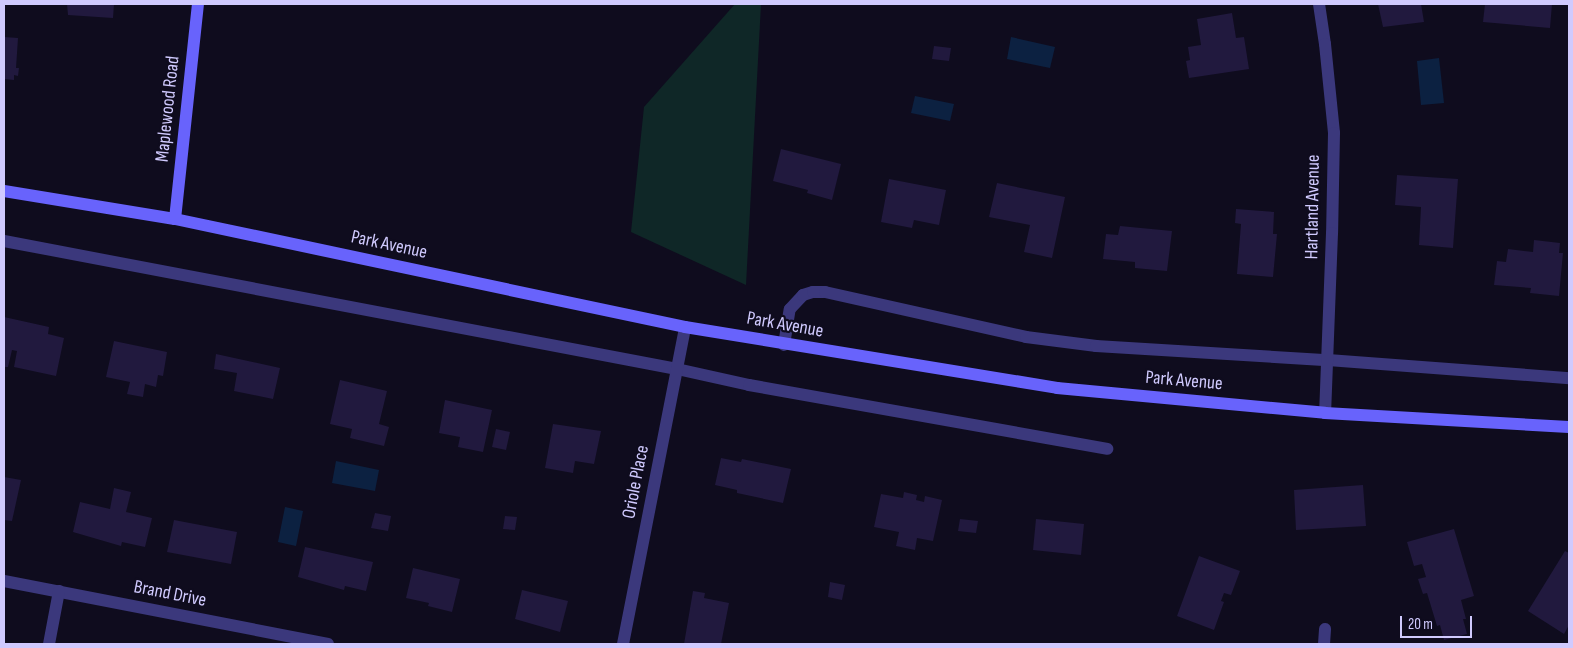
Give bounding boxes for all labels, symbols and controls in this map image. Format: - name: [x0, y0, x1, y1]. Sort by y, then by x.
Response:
- street label: Maplewood Road: [151, 55, 185, 163]
- street label: Hartland Avenue: [1301, 154, 1325, 260]
- street label: Park Avenue: [349, 226, 429, 264]
- street label: Park Avenue: [745, 307, 825, 343]
- street label: Park Avenue: [1145, 366, 1223, 396]
- street label: Oriole Place: [618, 443, 654, 521]
- street label: Brand Drive: [132, 576, 208, 612]
- scale bar: [1403, 606, 1476, 638]
- text: 20 m: [1408, 615, 1433, 634]

